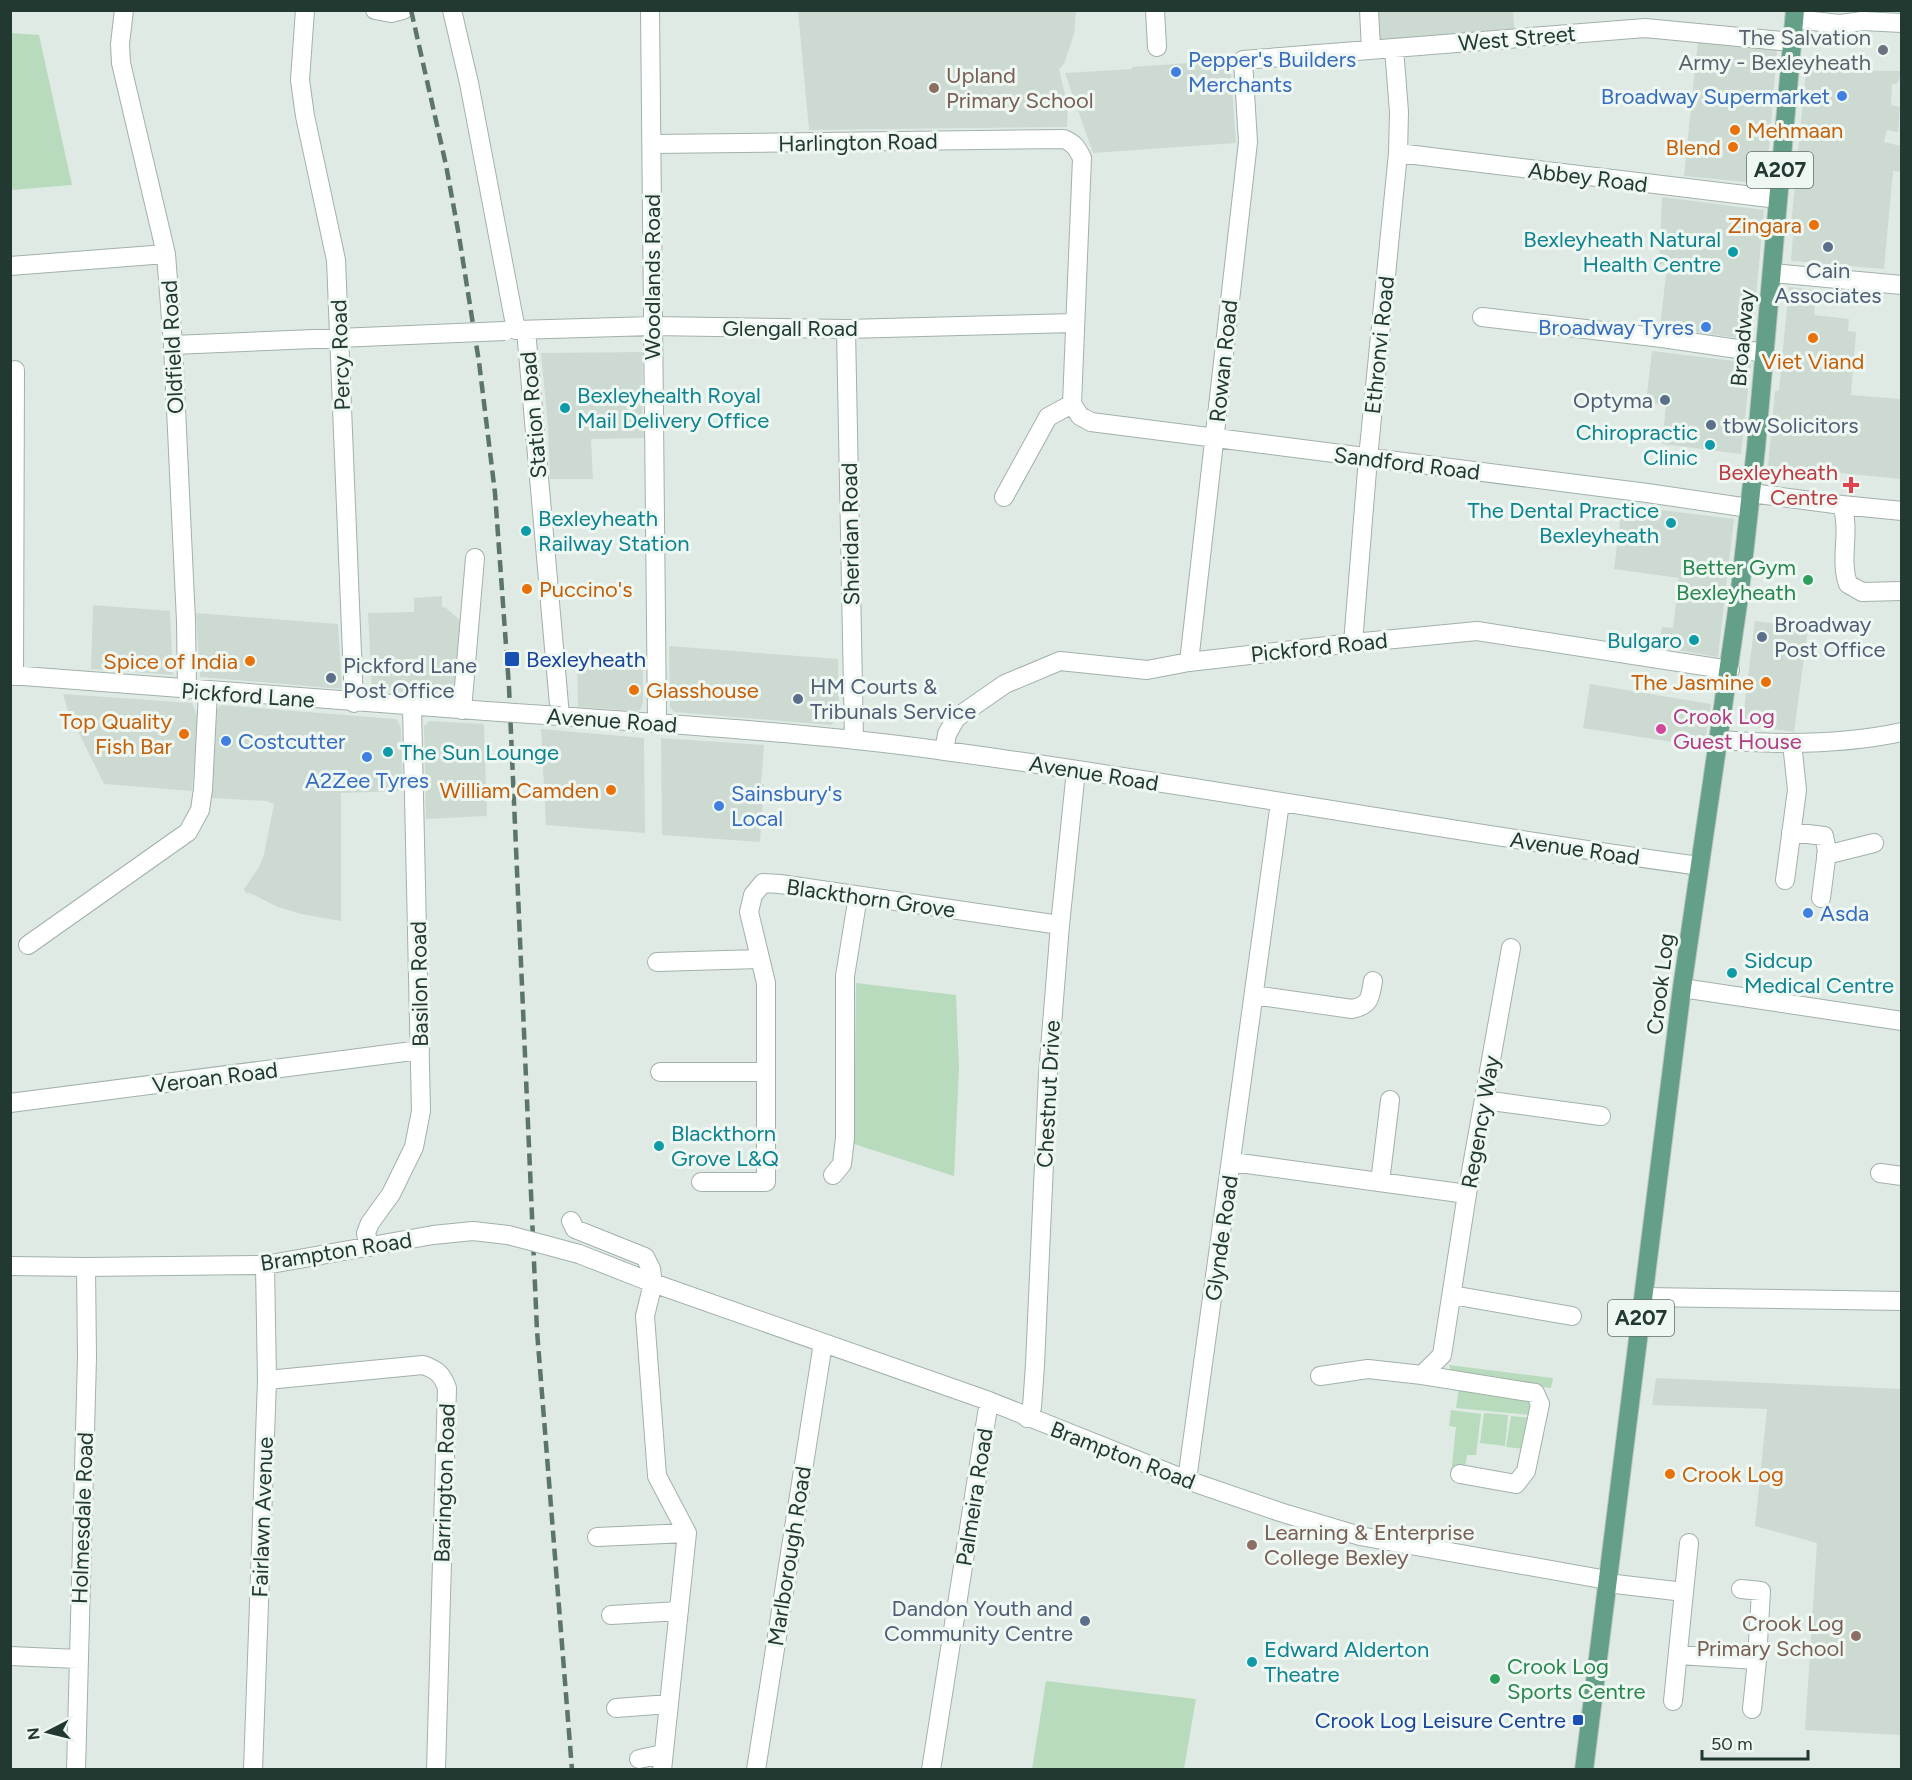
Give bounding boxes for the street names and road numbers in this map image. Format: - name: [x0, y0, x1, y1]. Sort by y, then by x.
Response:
- street label: West Street: [1457, 20, 1577, 57]
- street label: Harlington Road: [778, 128, 938, 157]
- road number: A207: [1747, 152, 1813, 188]
- street label: Abbey Road: [1527, 157, 1649, 198]
- street label: Woodlands Road: [639, 194, 666, 360]
- street label: Ethronvi Road: [1359, 275, 1400, 415]
- street label: Oldfield Road: [156, 279, 189, 415]
- street label: Broadway: [1725, 288, 1760, 388]
- street label: Percy Road: [325, 299, 356, 411]
- street label: Rowan Road: [1204, 299, 1243, 424]
- street label: Glengall Road: [722, 315, 858, 342]
- street label: Station Road: [514, 350, 553, 480]
- street label: Sandford Road: [1332, 441, 1482, 486]
- street label: Sheridan Road: [836, 462, 865, 606]
- street label: Pickford Road: [1249, 627, 1389, 668]
- street label: Pickford Lane: [180, 677, 316, 714]
- street label: Avenue Road: [546, 702, 678, 739]
- street label: Avenue Road: [1027, 750, 1160, 797]
- street label: Avenue Road: [1508, 826, 1641, 871]
- street label: Blackthorn Grove: [785, 873, 957, 924]
- street label: Basilon Road: [405, 921, 434, 1047]
- street label: Crook Log: [1641, 932, 1680, 1036]
- street label: Chestnut Drive: [1031, 1019, 1066, 1169]
- street label: Regency Way: [1456, 1053, 1506, 1191]
- street label: Veroan Road: [151, 1056, 279, 1099]
- street label: Glynde Road: [1199, 1174, 1244, 1303]
- street label: Brampton Road: [258, 1226, 414, 1277]
- road number: A207: [1608, 1300, 1674, 1336]
- street label: Barrington Road: [428, 1403, 461, 1563]
- street label: Brampton Road: [1046, 1415, 1199, 1496]
- street label: Palmeira Road: [950, 1426, 999, 1568]
- street label: Holmesdale Road: [66, 1432, 99, 1605]
- street label: Fairlawn Avenue: [246, 1436, 279, 1598]
- street label: Marlborough Road: [762, 1464, 817, 1648]

